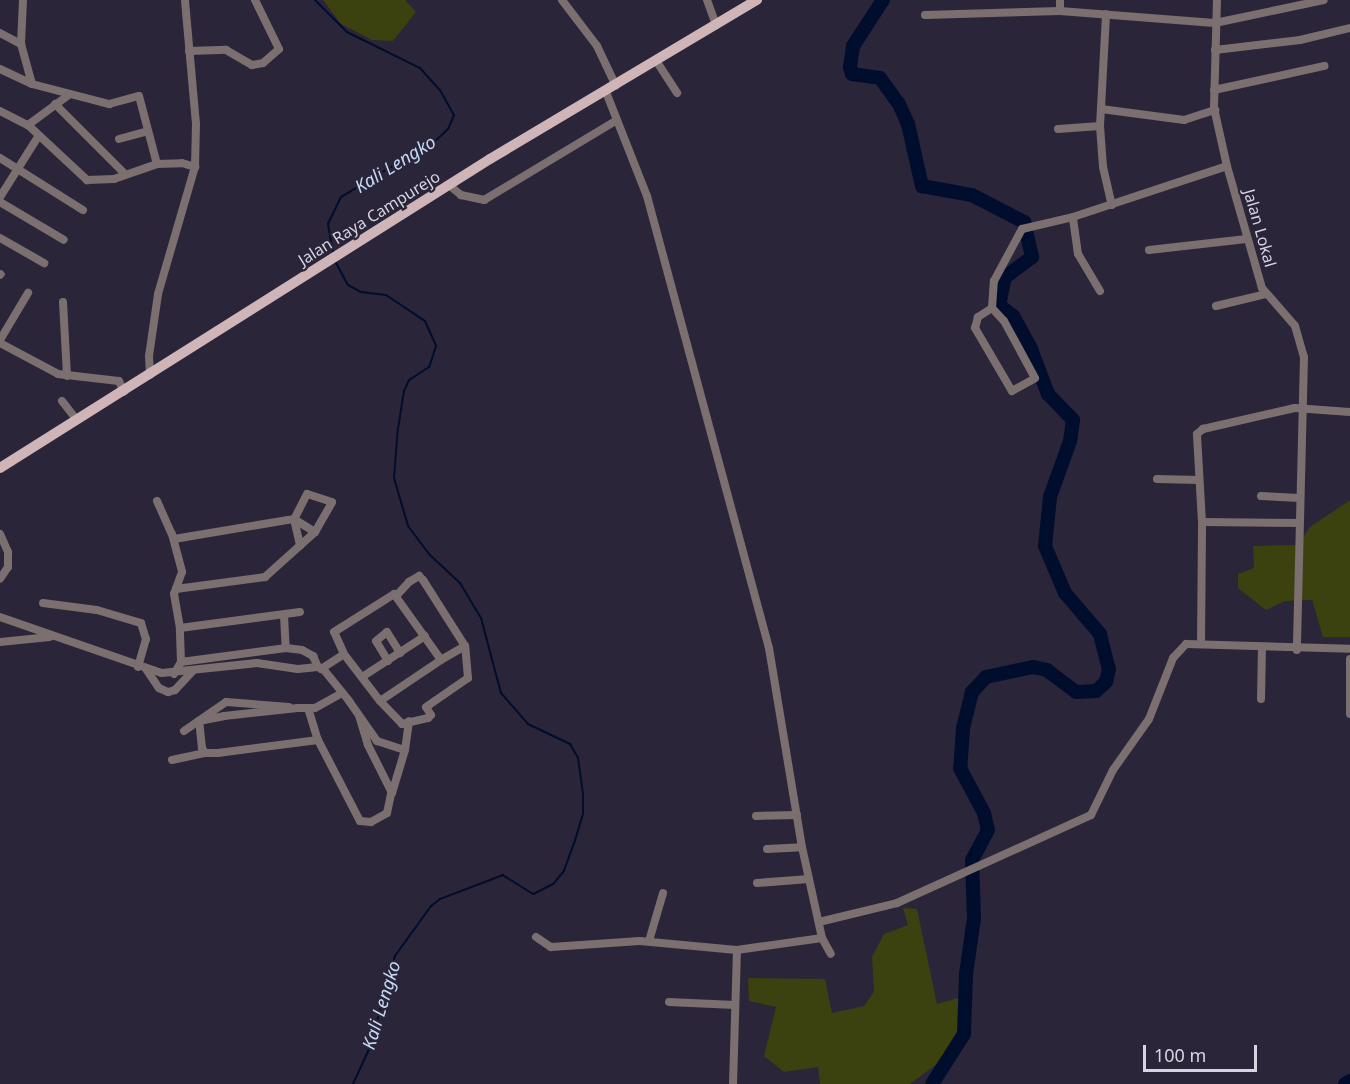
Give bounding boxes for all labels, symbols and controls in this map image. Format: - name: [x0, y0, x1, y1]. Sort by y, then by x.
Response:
- water label: Kali Lengko: [351, 131, 439, 197]
- street label: Jalan Raya Campurejo: [295, 167, 443, 269]
- street label: Jalan Lokal: [1240, 187, 1280, 269]
- water label: Kali Lengko: [357, 958, 405, 1052]
- scale bar: [1146, 1033, 1260, 1071]
- text: 100 m: [1154, 1043, 1206, 1067]

